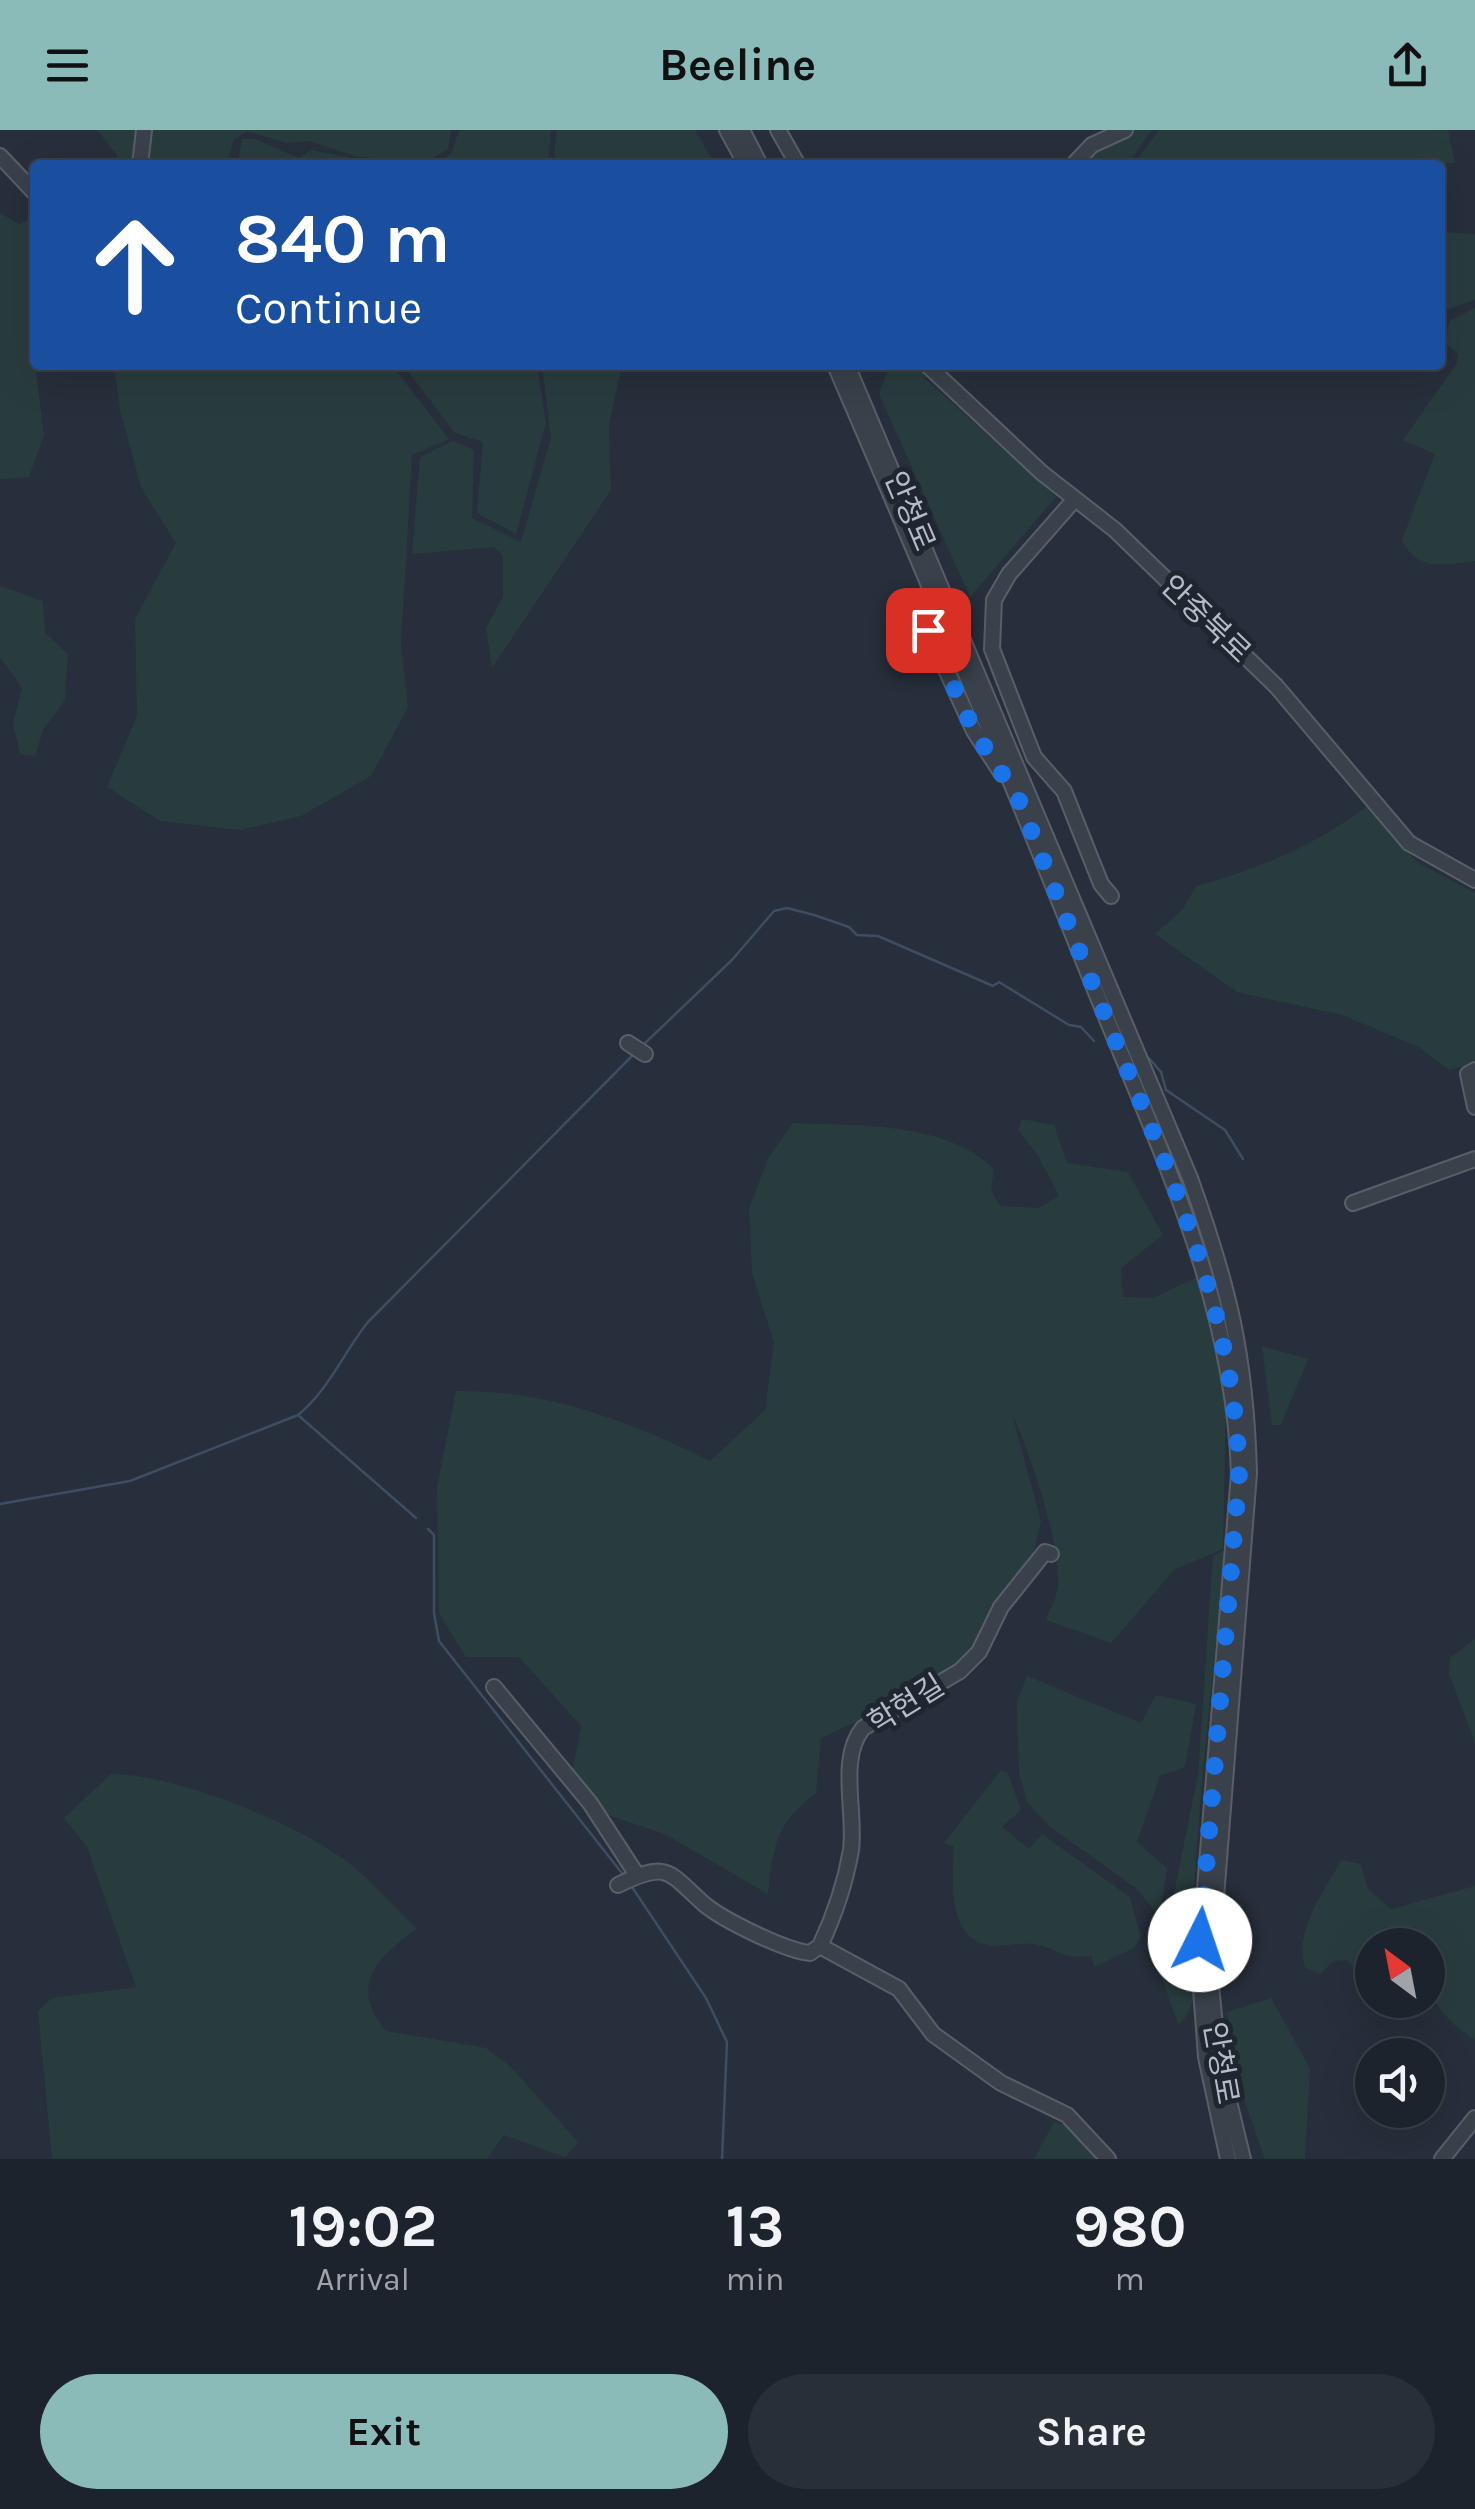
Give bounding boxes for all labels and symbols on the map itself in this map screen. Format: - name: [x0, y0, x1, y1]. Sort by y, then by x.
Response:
- street label: 안청로: [877, 466, 943, 556]
- street label: 안중북로: [1154, 568, 1258, 670]
- pin: [886, 588, 971, 673]
- street label: 학현길: [861, 1667, 951, 1741]
- position arrow: [1148, 1888, 1252, 1992]
- north arrow: [1355, 1928, 1445, 2018]
- street label: 안청로: [1196, 2019, 1246, 2107]

